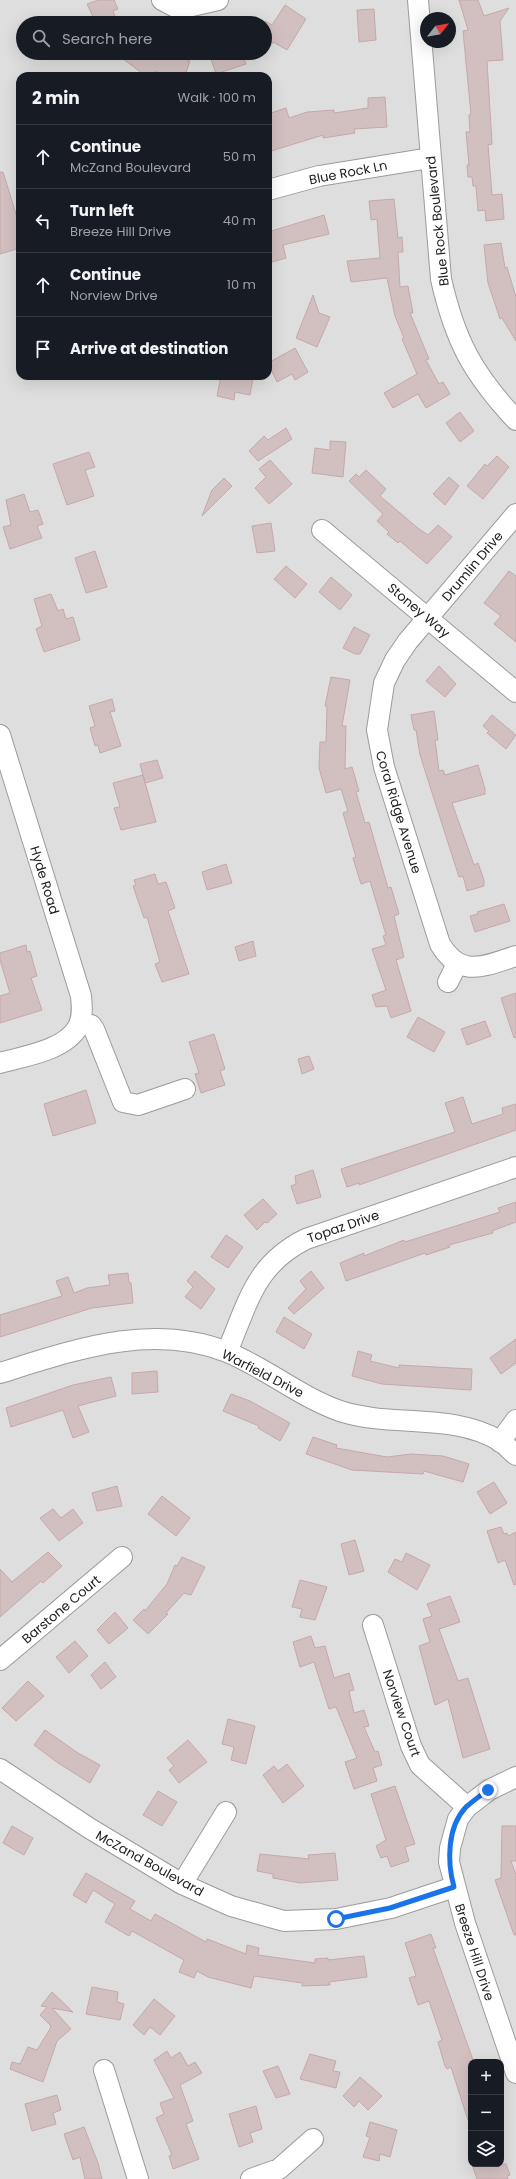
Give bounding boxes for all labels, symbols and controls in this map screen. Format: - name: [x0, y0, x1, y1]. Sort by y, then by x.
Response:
- north arrow: [420, 12, 456, 48]
- search box: [16, 16, 272, 60]
- icon: search: [30, 27, 52, 49]
- text: Search here: [62, 28, 152, 49]
- text: 2 min: [32, 86, 80, 110]
- text: Walk · 100 m: [178, 88, 256, 107]
- text: Continue: [70, 136, 141, 157]
- icon: ahead: [32, 146, 54, 168]
- text: 50 m: [223, 147, 256, 166]
- street label: Blue Rock Boulevard: [421, 155, 454, 287]
- street label: Blue Rock Ln: [307, 156, 389, 189]
- text: McZand Boulevard: [70, 158, 191, 177]
- text: Turn left: [70, 200, 134, 221]
- icon: left: [32, 210, 54, 232]
- text: 40 m: [223, 211, 256, 230]
- text: Breeze Hill Drive: [70, 222, 171, 241]
- text: Continue: [70, 264, 141, 285]
- icon: ahead: [32, 274, 54, 296]
- text: 10 m: [227, 275, 256, 294]
- text: Norview Drive: [70, 286, 158, 305]
- icon: arrive: [32, 338, 54, 360]
- text: Arrive at destination: [70, 338, 228, 359]
- street label: Drumlin Drive: [437, 527, 507, 606]
- street label: Stoney Way: [383, 578, 455, 643]
- street label: Coral Ridge Avenue: [371, 748, 426, 876]
- street label: Hyde Road: [25, 844, 64, 917]
- street label: Topaz Drive: [305, 1205, 382, 1248]
- street label: Warfield Drive: [218, 1345, 307, 1402]
- street label: Barstone Court: [18, 1571, 105, 1648]
- street label: Norview Court: [378, 1667, 425, 1760]
- route end: [479, 1781, 497, 1799]
- street label: McZand Boulevard: [92, 1826, 207, 1901]
- street label: Breeze Hill Drive: [450, 1901, 499, 2003]
- route start: [327, 1910, 345, 1928]
- map controls: [468, 2059, 504, 2167]
- button: +: [468, 2059, 504, 2095]
- button: −: [468, 2095, 504, 2131]
- button: layers: [468, 2131, 504, 2167]

